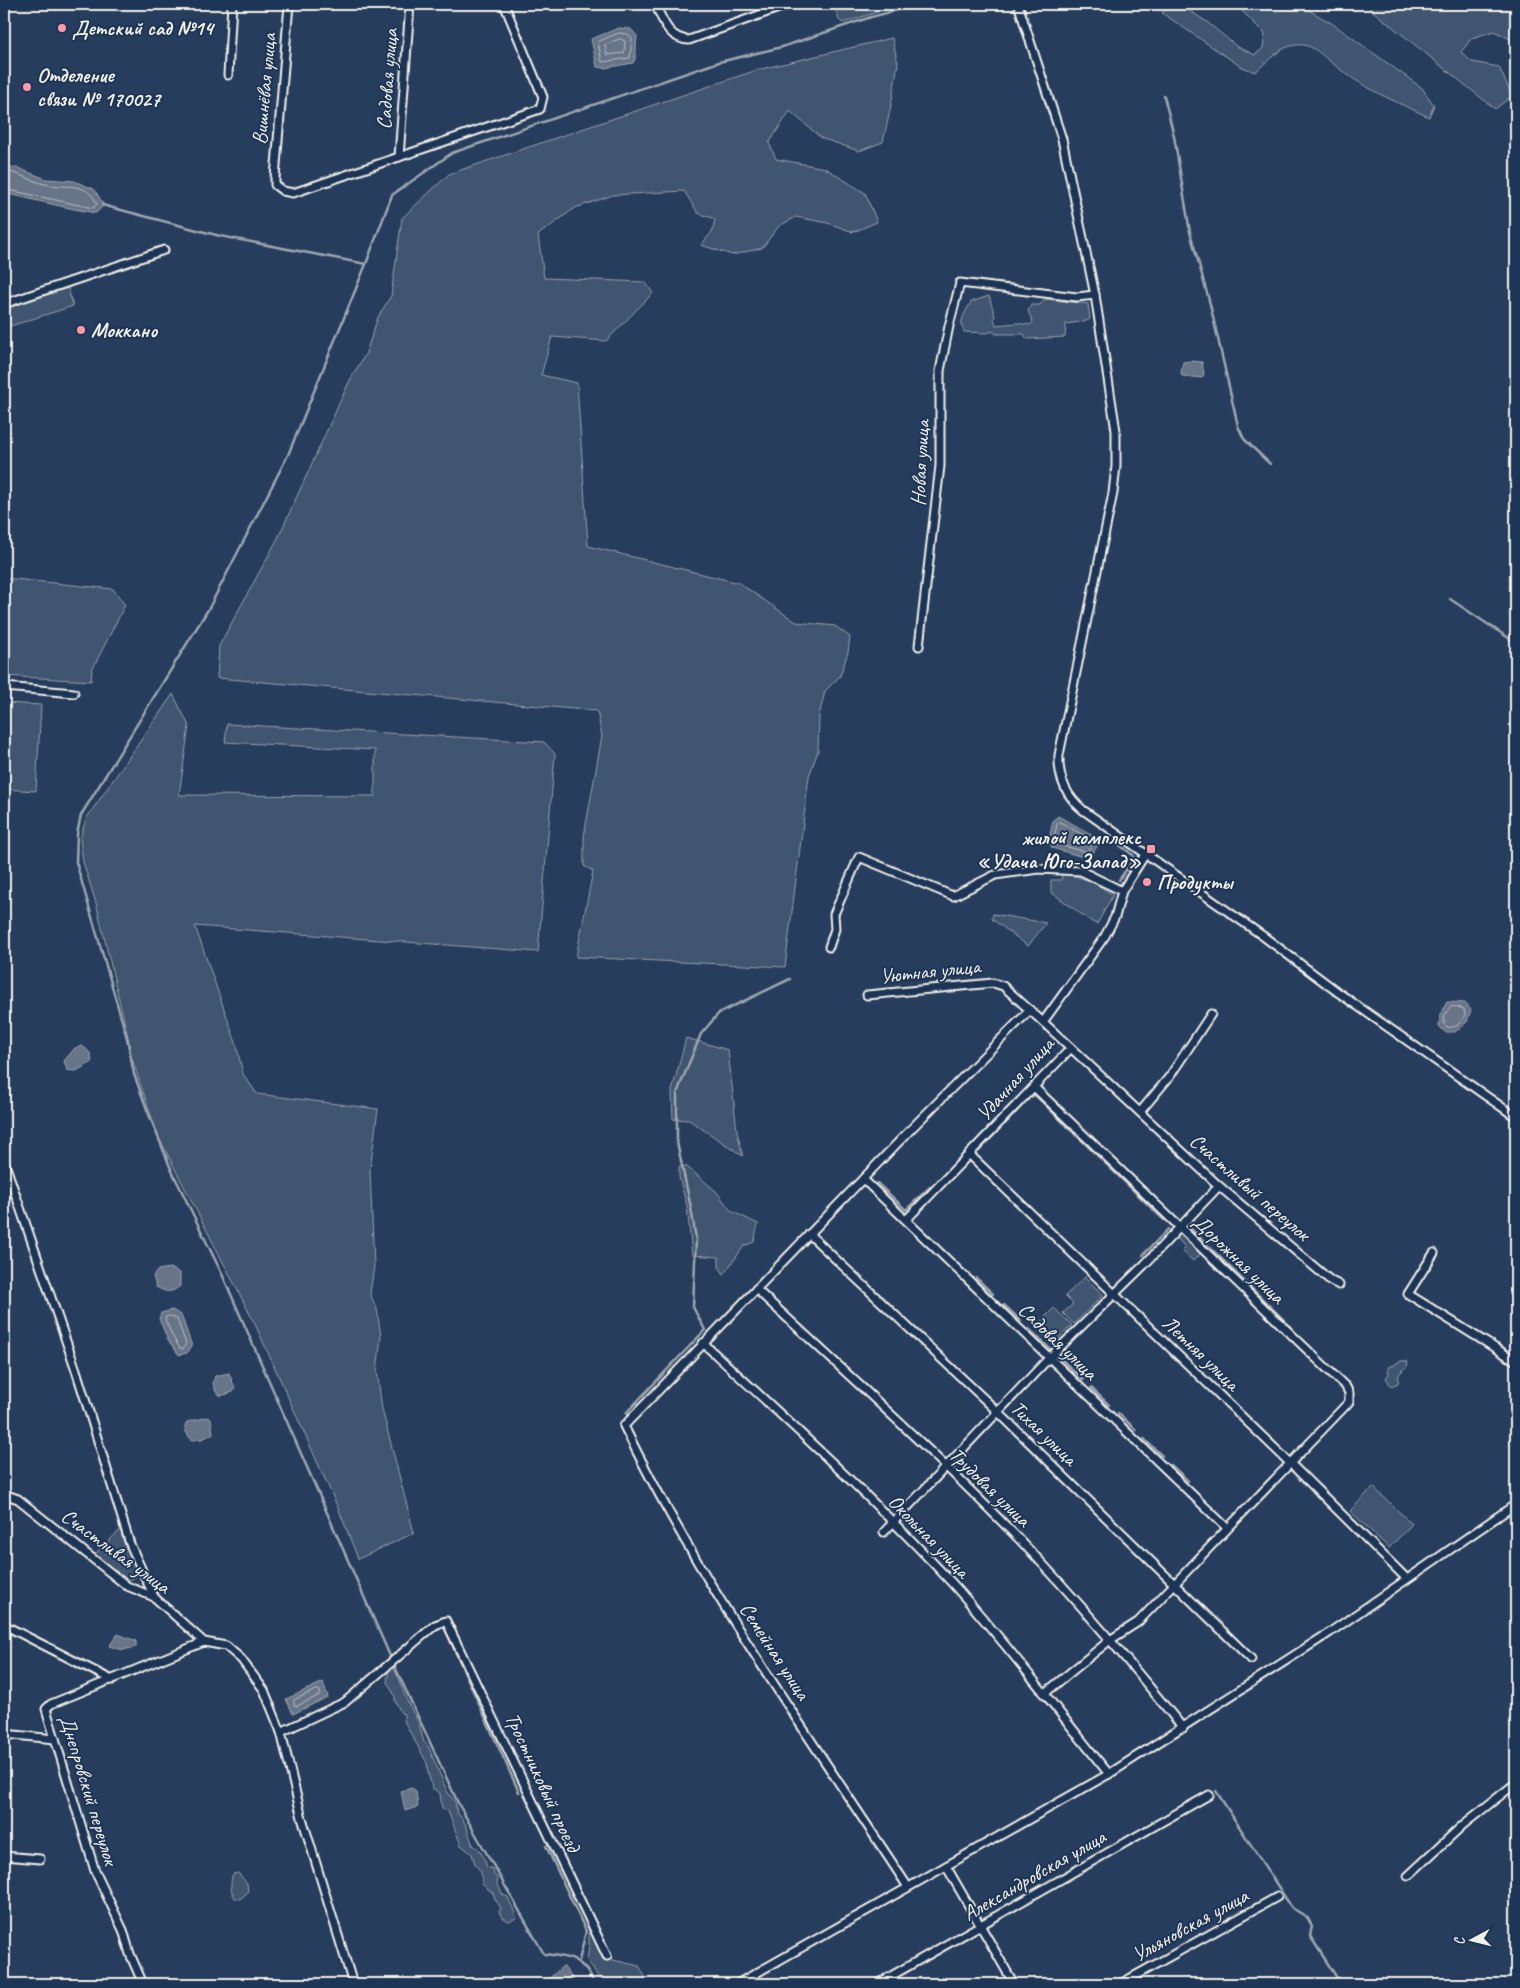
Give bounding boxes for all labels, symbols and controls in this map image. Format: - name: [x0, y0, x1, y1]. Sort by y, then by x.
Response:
- place label: Детский сад №14: [72, 15, 215, 41]
- marker: Детский сад №14: [56, 22, 68, 34]
- street label: Садовая улица: [371, 26, 404, 130]
- street label: Вишнёвая улица: [246, 31, 282, 146]
- place label: Отделение связи № 170027: [37, 62, 163, 112]
- marker: Отделение связи № 170027: [21, 81, 33, 93]
- place label: Моккано: [91, 317, 159, 343]
- marker: Моккано: [75, 324, 87, 336]
- street label: Новая улица: [905, 417, 935, 507]
- place label: жилой комплекс «Удача Юго-Запад»: [977, 824, 1141, 874]
- marker: жилой комплекс «Удача Юго-Запад»: [1145, 843, 1157, 855]
- place label: Продукты: [1157, 869, 1235, 896]
- marker: Продукты: [1141, 876, 1153, 888]
- street label: Уютная улица: [879, 953, 984, 989]
- street label: Удачная улица: [971, 1030, 1061, 1126]
- street label: Счастливый переулок: [1184, 1128, 1317, 1248]
- street label: Дорожная улица: [1188, 1209, 1292, 1311]
- street label: Садовая улица: [1013, 1297, 1105, 1387]
- street label: Летняя улица: [1157, 1310, 1247, 1398]
- street label: Тихая улица: [1005, 1395, 1085, 1473]
- street label: Трудовая улица: [944, 1442, 1038, 1534]
- street label: Окольная улица: [883, 1489, 977, 1585]
- street label: Счастливая улица: [56, 1503, 177, 1600]
- street label: Семейная улица: [734, 1597, 817, 1706]
- street label: Тростниковый проезд: [499, 1708, 588, 1858]
- street label: Днепровский переулок: [54, 1712, 125, 1870]
- street label: Александровская улица: [958, 1823, 1111, 1926]
- street label: Ульяновская улица: [1127, 1882, 1254, 1968]
- north arrow: [1448, 1916, 1498, 1966]
- text: С: [1450, 1935, 1468, 1946]

